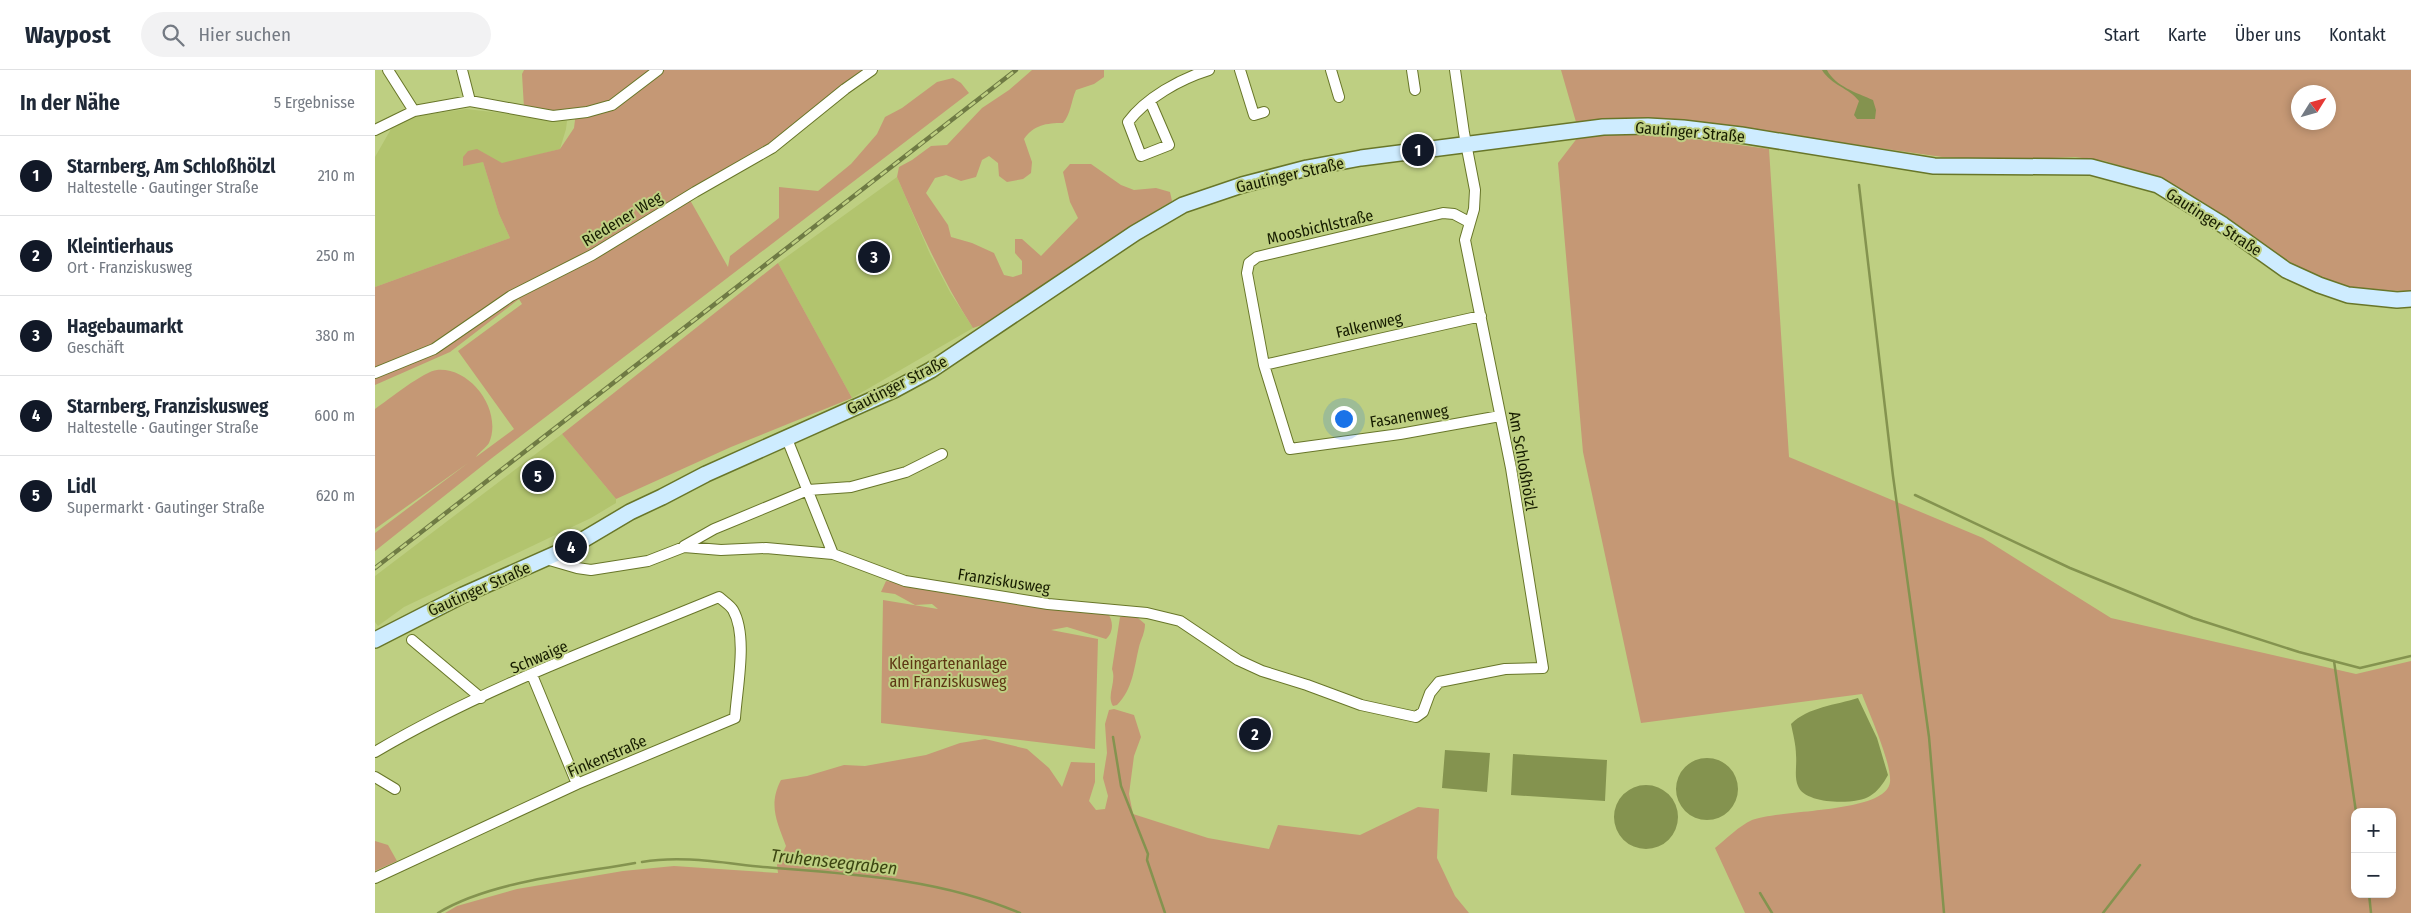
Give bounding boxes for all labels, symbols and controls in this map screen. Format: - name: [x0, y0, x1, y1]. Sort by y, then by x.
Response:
- search box: [141, 12, 491, 57]
- text: Waypost: [25, 21, 111, 49]
- icon: search: [159, 21, 187, 49]
- text: Hier suchen: [199, 23, 291, 46]
- text: Start: [2104, 24, 2140, 46]
- text: Karte: [2168, 24, 2207, 46]
- text: Über uns: [2235, 24, 2301, 46]
- text: Kontakt: [2329, 24, 2386, 46]
- north arrow: [2291, 85, 2336, 130]
- text: In der Nähe: [20, 90, 120, 116]
- text: 5 Ergebnisse: [274, 93, 355, 112]
- street label: Gautinger Straße: [1634, 118, 1746, 146]
- pin: 1: [1402, 131, 1434, 169]
- street label: Gautinger Straße: [1234, 153, 1346, 197]
- text: Starnberg, Am Schloßhölzl: [67, 155, 275, 178]
- text: 1: [33, 166, 39, 185]
- text: 210 m: [318, 166, 355, 185]
- text: Haltestelle · Gautinger Straße: [67, 178, 259, 197]
- street label: Gautinger Straße: [2163, 184, 2265, 260]
- street label: Riedener Weg: [579, 187, 666, 250]
- street label: Moosbichlstraße: [1265, 206, 1375, 248]
- text: Kleintierhaus: [67, 235, 173, 258]
- pin: 3: [858, 238, 890, 276]
- text: 2: [32, 246, 40, 265]
- text: 250 m: [316, 246, 355, 265]
- text: Ort · Franziskusweg: [67, 258, 192, 277]
- street label: Falkenweg: [1334, 308, 1404, 342]
- text: Hagebaumarkt: [67, 315, 183, 338]
- text: 3: [32, 326, 40, 345]
- text: 380 m: [315, 326, 355, 345]
- text: Geschäft: [67, 338, 124, 357]
- street label: Gautinger Straße: [844, 351, 950, 418]
- text: Starnberg, Franziskusweg: [67, 395, 268, 418]
- street label: Fasanenweg: [1368, 400, 1450, 432]
- text: 4: [32, 406, 40, 425]
- text: 600 m: [314, 406, 355, 425]
- your location: [1331, 406, 1357, 432]
- street label: Am Schloßhölzl: [1505, 410, 1541, 512]
- text: Haltestelle · Gautinger Straße: [67, 418, 259, 437]
- pin: 5: [522, 457, 554, 495]
- text: Lidl: [67, 475, 96, 498]
- text: 5: [32, 486, 40, 505]
- text: 620 m: [316, 486, 355, 505]
- text: Supermarkt · Gautinger Straße: [67, 498, 265, 517]
- pin: 4: [555, 528, 587, 566]
- street label: Gautinger Straße: [425, 558, 533, 620]
- street label: Franziskusweg: [956, 564, 1052, 598]
- street label: Schwaige: [507, 636, 571, 678]
- park label: Kleingartenanlage am Franziskusweg: [889, 654, 1007, 691]
- pin: 2: [1239, 715, 1271, 753]
- street label: Finkenstraße: [565, 731, 649, 781]
- map controls: [2351, 808, 2396, 898]
- button: +: [2351, 808, 2396, 853]
- water label: Truhenseegraben: [770, 844, 898, 880]
- button: −: [2351, 853, 2396, 898]

